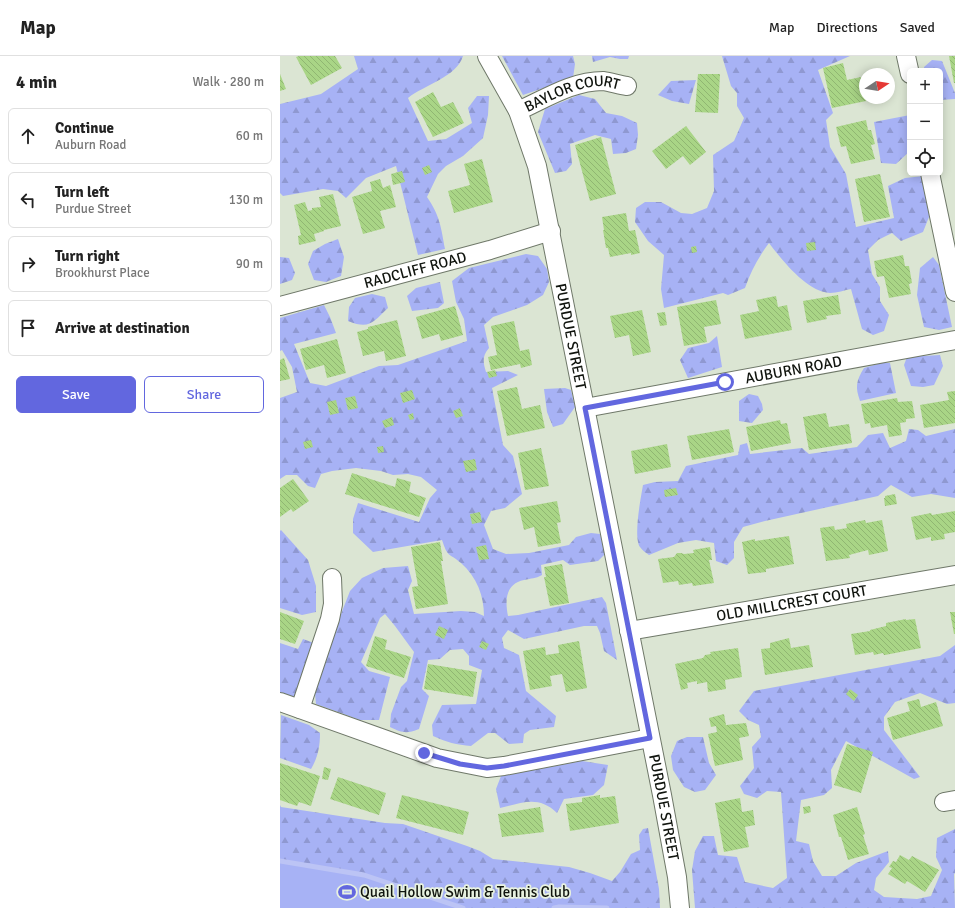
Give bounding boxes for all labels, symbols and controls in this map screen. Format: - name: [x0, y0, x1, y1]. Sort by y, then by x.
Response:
- text: Map: [20, 16, 56, 40]
- text: Map: [769, 19, 795, 36]
- text: Directions: [817, 19, 878, 36]
- text: Saved: [900, 19, 935, 36]
- north arrow: [859, 68, 895, 104]
- map controls: [907, 68, 943, 176]
- button: +: [907, 68, 943, 104]
- text: 4 min: [16, 72, 57, 93]
- street label: BAYLOR COURT: [521, 72, 622, 116]
- text: Walk · 280 m: [193, 74, 264, 90]
- button: −: [907, 104, 943, 140]
- text: Continue: [55, 119, 114, 137]
- icon: ahead: [17, 125, 39, 147]
- text: 60 m: [236, 128, 263, 144]
- text: Auburn Road: [55, 137, 126, 153]
- button: locate: [907, 140, 943, 176]
- text: Turn left: [55, 183, 109, 201]
- icon: left: [17, 189, 39, 211]
- text: 130 m: [229, 192, 263, 208]
- text: Purdue Street: [55, 201, 131, 217]
- text: Turn right: [55, 247, 120, 265]
- street label: RADCLIFF ROAD: [362, 248, 469, 292]
- icon: right: [17, 253, 39, 275]
- text: 90 m: [236, 256, 263, 272]
- text: Brookhurst Place: [55, 265, 150, 281]
- street label: PURDUE STREET: [552, 282, 590, 392]
- icon: arrive: [17, 317, 39, 339]
- text: Arrive at destination: [55, 319, 190, 337]
- street label: AUBURN ROAD: [744, 352, 843, 387]
- route start: [716, 373, 734, 391]
- button: Save: [16, 376, 136, 413]
- button: Share: [144, 376, 264, 413]
- street label: OLD MILLCREST COURT: [715, 581, 869, 625]
- route end: [415, 744, 433, 762]
- street label: PURDUE STREET: [645, 752, 683, 862]
- sports icon: Quail Hollow Swim & Tennis Club: [337, 882, 357, 902]
- place label: Quail Hollow Swim & Tennis Club: [360, 883, 570, 901]

